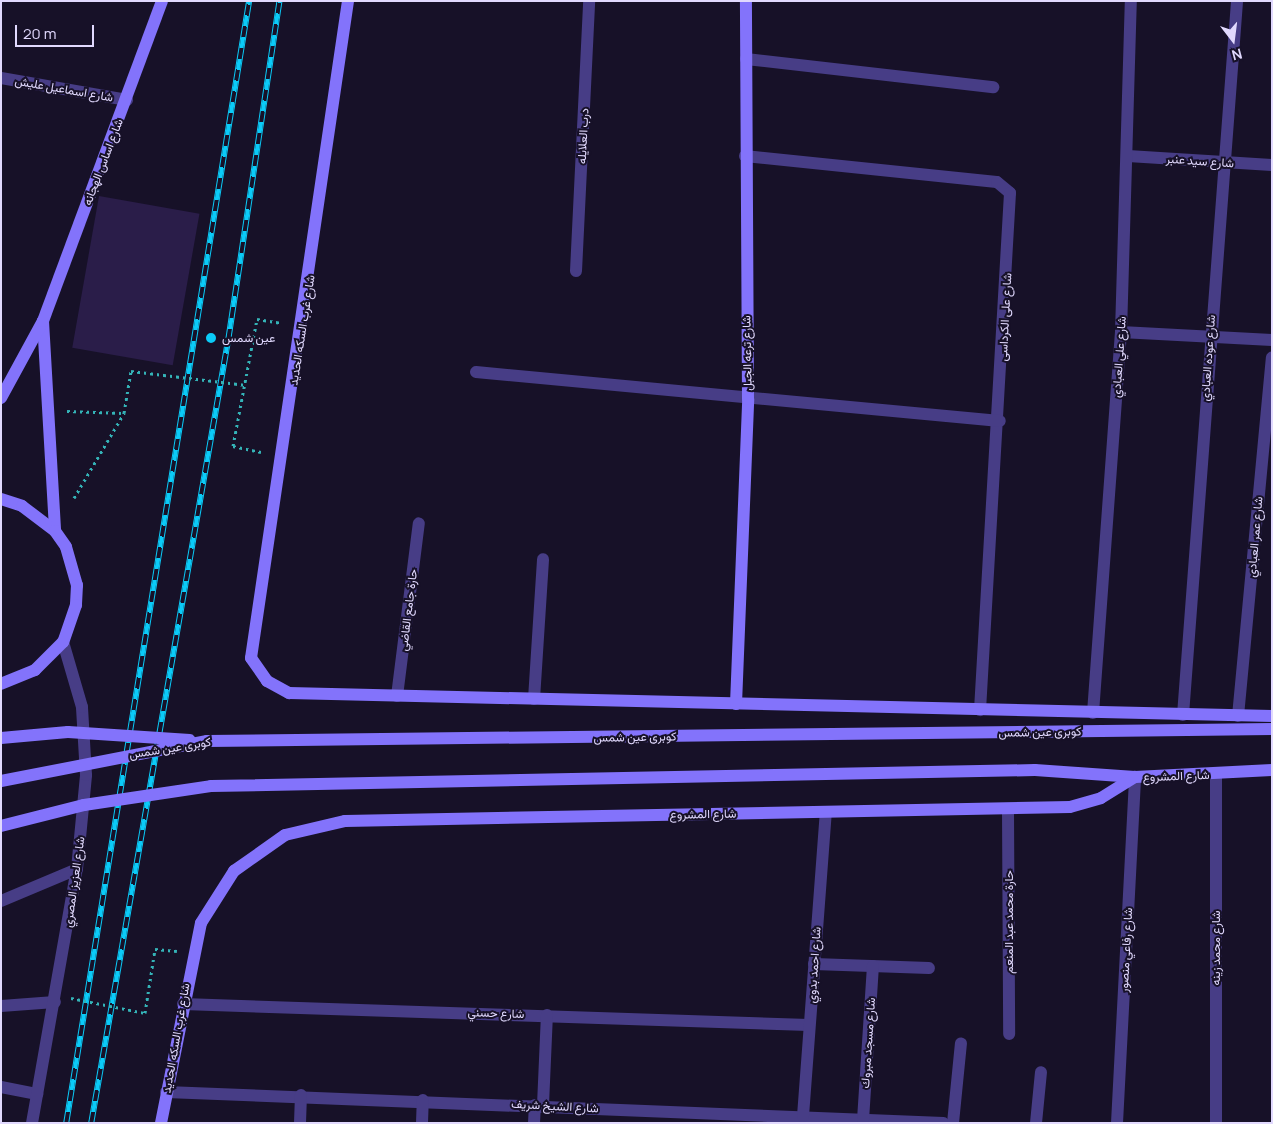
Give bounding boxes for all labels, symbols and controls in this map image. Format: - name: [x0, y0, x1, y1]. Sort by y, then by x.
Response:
- scale bar: [18, 15, 96, 47]
- north arrow: [1208, 15, 1258, 65]
- text: 20 m: [23, 23, 56, 44]
- text: N: [1230, 44, 1244, 65]
- street label: شارع اسماعيل عليش: [14, 73, 114, 105]
- street label: درب العلايله: [574, 108, 592, 164]
- street label: شارع اساس الهجانه: [80, 117, 126, 207]
- street label: شارع سيد عنبر: [1165, 151, 1235, 171]
- street label: شارع على الكرداسى: [995, 272, 1015, 362]
- street label: شارع غرب السكه الحديد: [286, 274, 318, 386]
- street label: شارع عوده العبادي: [1198, 314, 1218, 402]
- street label: شارع ترعه الجبل: [739, 315, 755, 391]
- street label: شارع علي العبادي: [1109, 316, 1129, 398]
- marker: عين شمس: [204, 331, 218, 345]
- place label: عين شمس: [222, 331, 275, 345]
- street label: شارع عمر العبادي: [1244, 496, 1266, 578]
- street label: حارة جامع القاضي: [396, 568, 420, 652]
- street label: كوبرى عين شمس: [998, 724, 1082, 740]
- street label: كوبرى عين شمس: [593, 729, 677, 745]
- street label: كوبرى عين شمس: [128, 734, 212, 762]
- street label: شارع المشروع: [1142, 768, 1210, 784]
- street label: شارع المشروع: [669, 806, 737, 822]
- street label: شارع العزيز المصري: [60, 835, 88, 929]
- street label: حارة محمد عبد المنعم: [1002, 870, 1016, 974]
- street label: شارع رفاعي منصور: [1117, 907, 1135, 993]
- street label: شارع محمد زينه: [1209, 911, 1223, 985]
- street label: شارع احمد بدوي: [804, 926, 824, 1004]
- street label: شارع غرب السكه الحديد: [159, 982, 193, 1094]
- street label: شارع مسجد مبروك: [858, 997, 878, 1089]
- street label: شارع حسني: [467, 1005, 525, 1021]
- street label: شارع الشيخ شريف: [511, 1097, 599, 1115]

